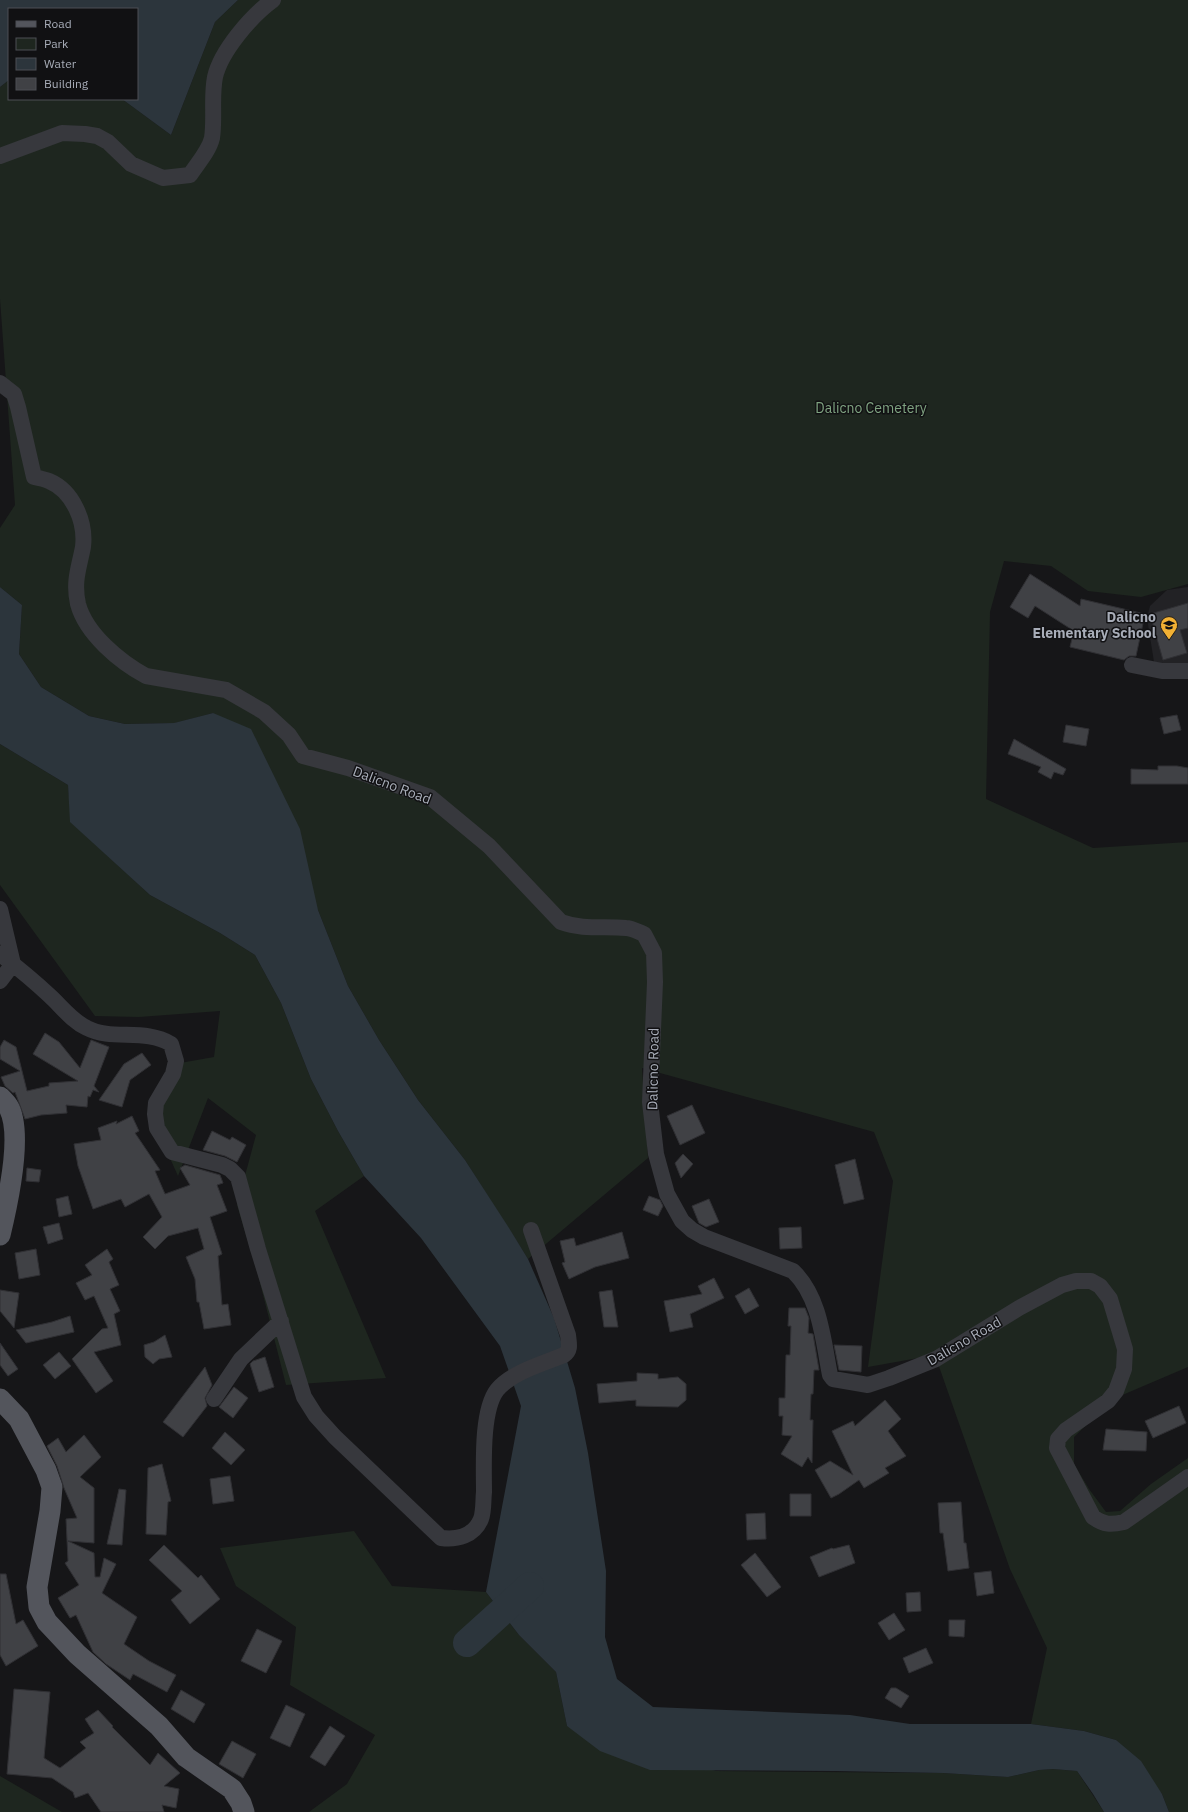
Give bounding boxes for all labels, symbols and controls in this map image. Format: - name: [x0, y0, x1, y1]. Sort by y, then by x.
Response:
- legend: [8, 8, 138, 100]
- text: Road: [44, 16, 72, 31]
- text: Park: [44, 36, 69, 51]
- text: Water: [44, 56, 77, 71]
- text: Building: [44, 76, 89, 91]
- park label: Dalicno Cemetery: [815, 399, 927, 417]
- place label: Dalicno Elementary School: [1032, 608, 1156, 642]
- school or university icon: Dalicno Elementary School: [1159, 615, 1179, 640]
- street label: Dalicno Road: [350, 762, 434, 808]
- street label: Dalicno Road: [643, 1028, 663, 1110]
- street label: Dalicno Road: [924, 1313, 1004, 1369]

